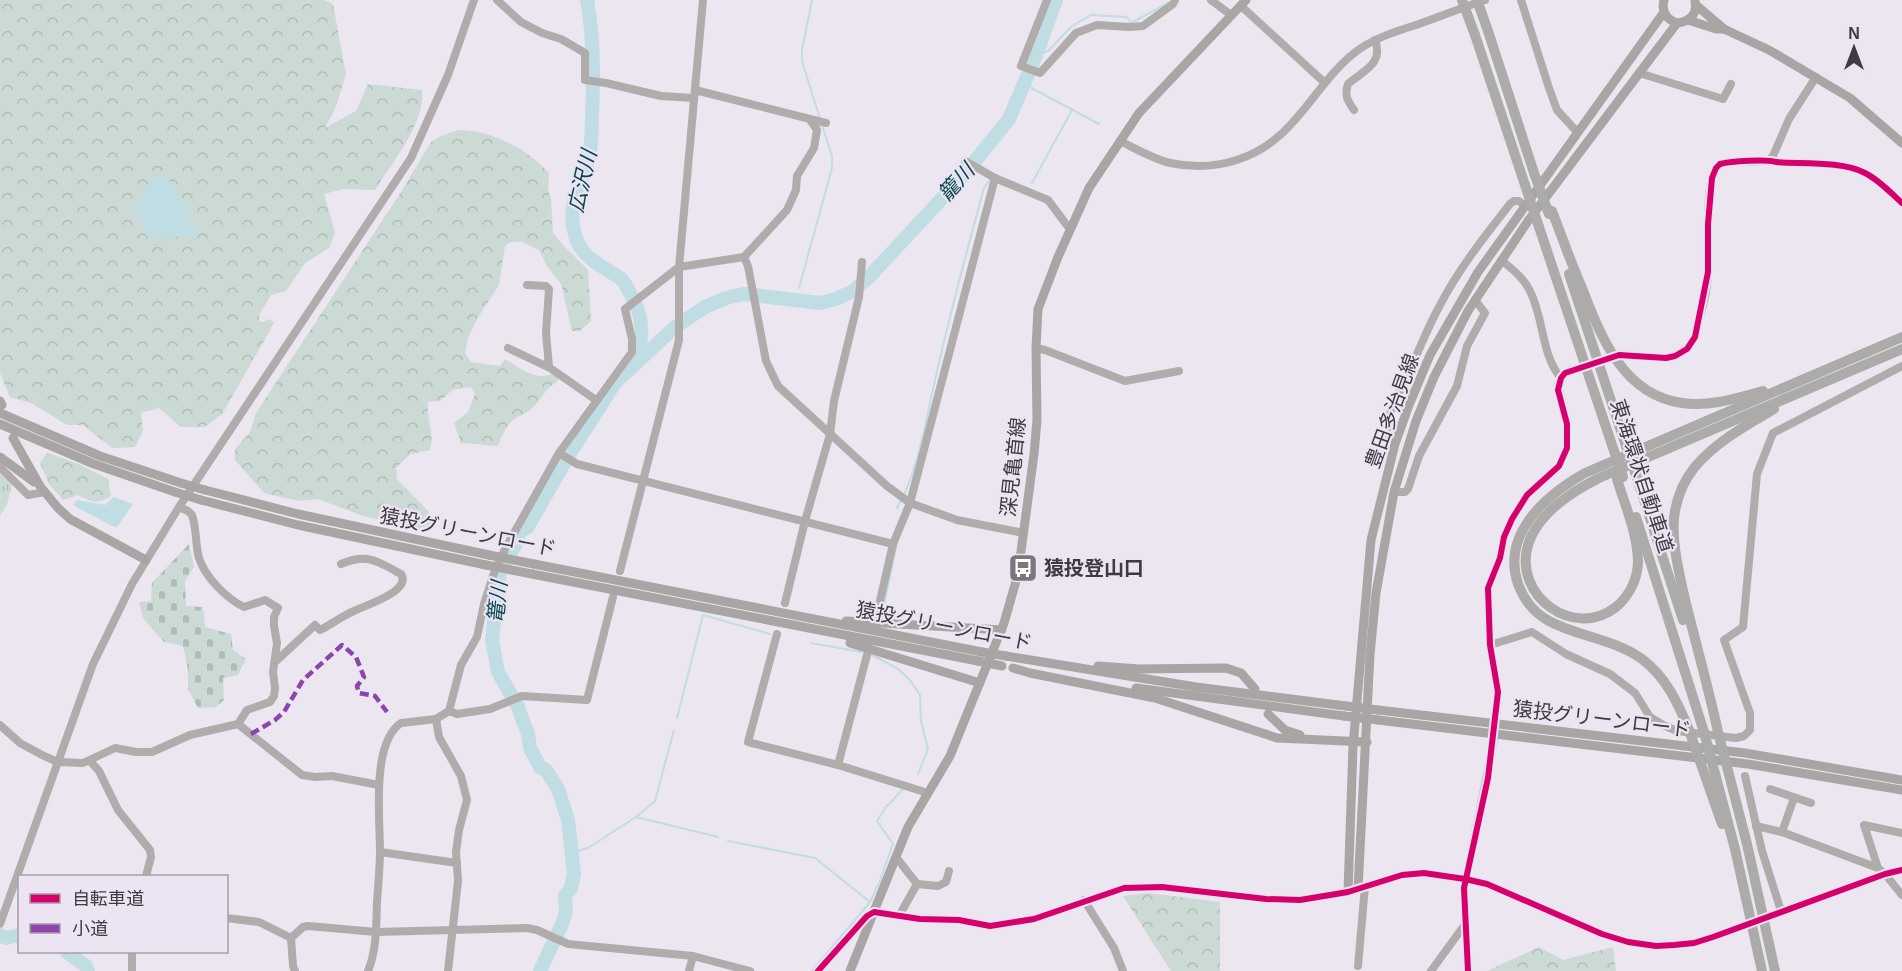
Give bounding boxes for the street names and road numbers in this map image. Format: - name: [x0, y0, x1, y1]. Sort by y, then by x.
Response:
- street label: 豊田多治見線: [1361, 351, 1423, 471]
- street label: 東海環状自動車道: [1607, 397, 1677, 555]
- street label: 深見亀首線: [997, 416, 1029, 518]
- street label: 猿投グリーンロード: [378, 504, 558, 560]
- street label: 猿投グリーンロード: [854, 598, 1034, 654]
- street label: 猿投グリーンロード: [1512, 697, 1692, 741]

